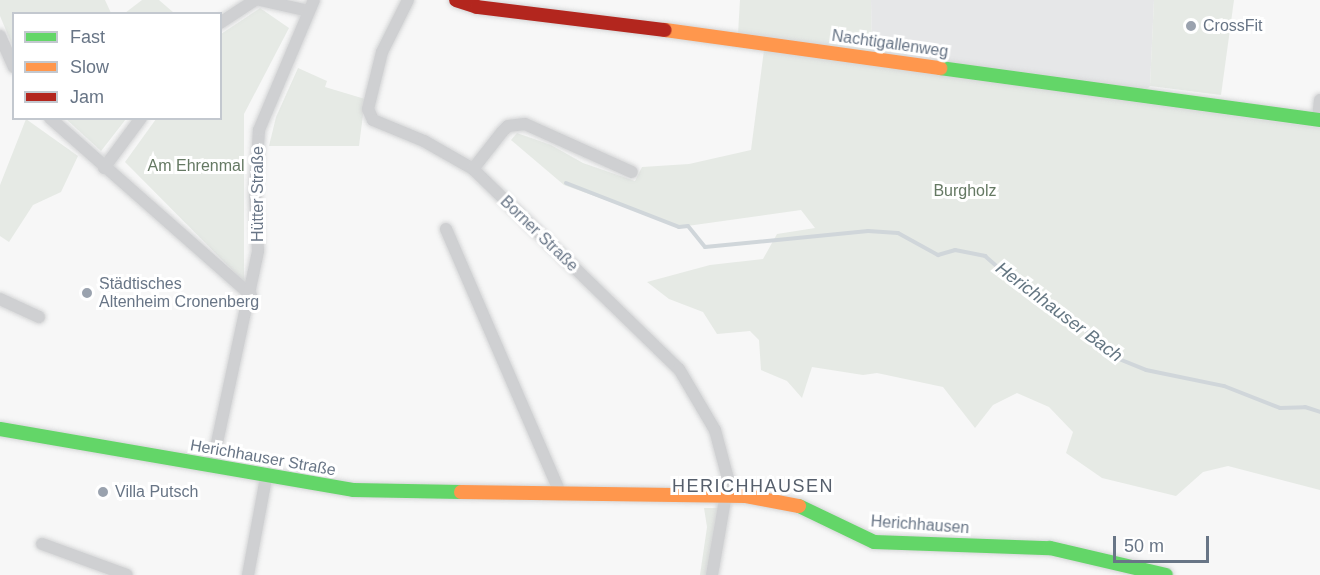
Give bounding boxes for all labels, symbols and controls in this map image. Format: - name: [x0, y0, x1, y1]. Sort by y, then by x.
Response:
- legend: [12, 12, 222, 120]
- place label: CrossFit: [1203, 16, 1263, 36]
- marker: CrossFit: [1184, 19, 1198, 33]
- street label: Nachtigallenweg: [831, 26, 949, 62]
- text: Fast: [70, 27, 105, 47]
- text: Slow: [70, 57, 109, 77]
- text: Jam: [70, 87, 104, 107]
- street label: Hütter Straße: [248, 146, 268, 242]
- park label: Am Ehrenmal: [148, 156, 244, 176]
- park label: Burgholz: [933, 181, 997, 201]
- street label: Borner Straße: [496, 192, 582, 276]
- water label: Herichhauser Bach: [991, 257, 1127, 367]
- place label: Städtisches Altenheim Cronenberg: [99, 274, 259, 312]
- marker: Städtisches Altenheim Cronenberg: [80, 286, 94, 300]
- street label: Herichhauser Straße: [189, 436, 337, 480]
- district label: HERICHHAUSEN: [672, 475, 834, 497]
- place label: Villa Putsch: [115, 482, 198, 502]
- marker: Villa Putsch: [96, 485, 110, 499]
- street label: Herichhausen: [870, 512, 970, 538]
- scale bar: [1116, 524, 1212, 562]
- text: 50 m: [1124, 536, 1164, 556]

